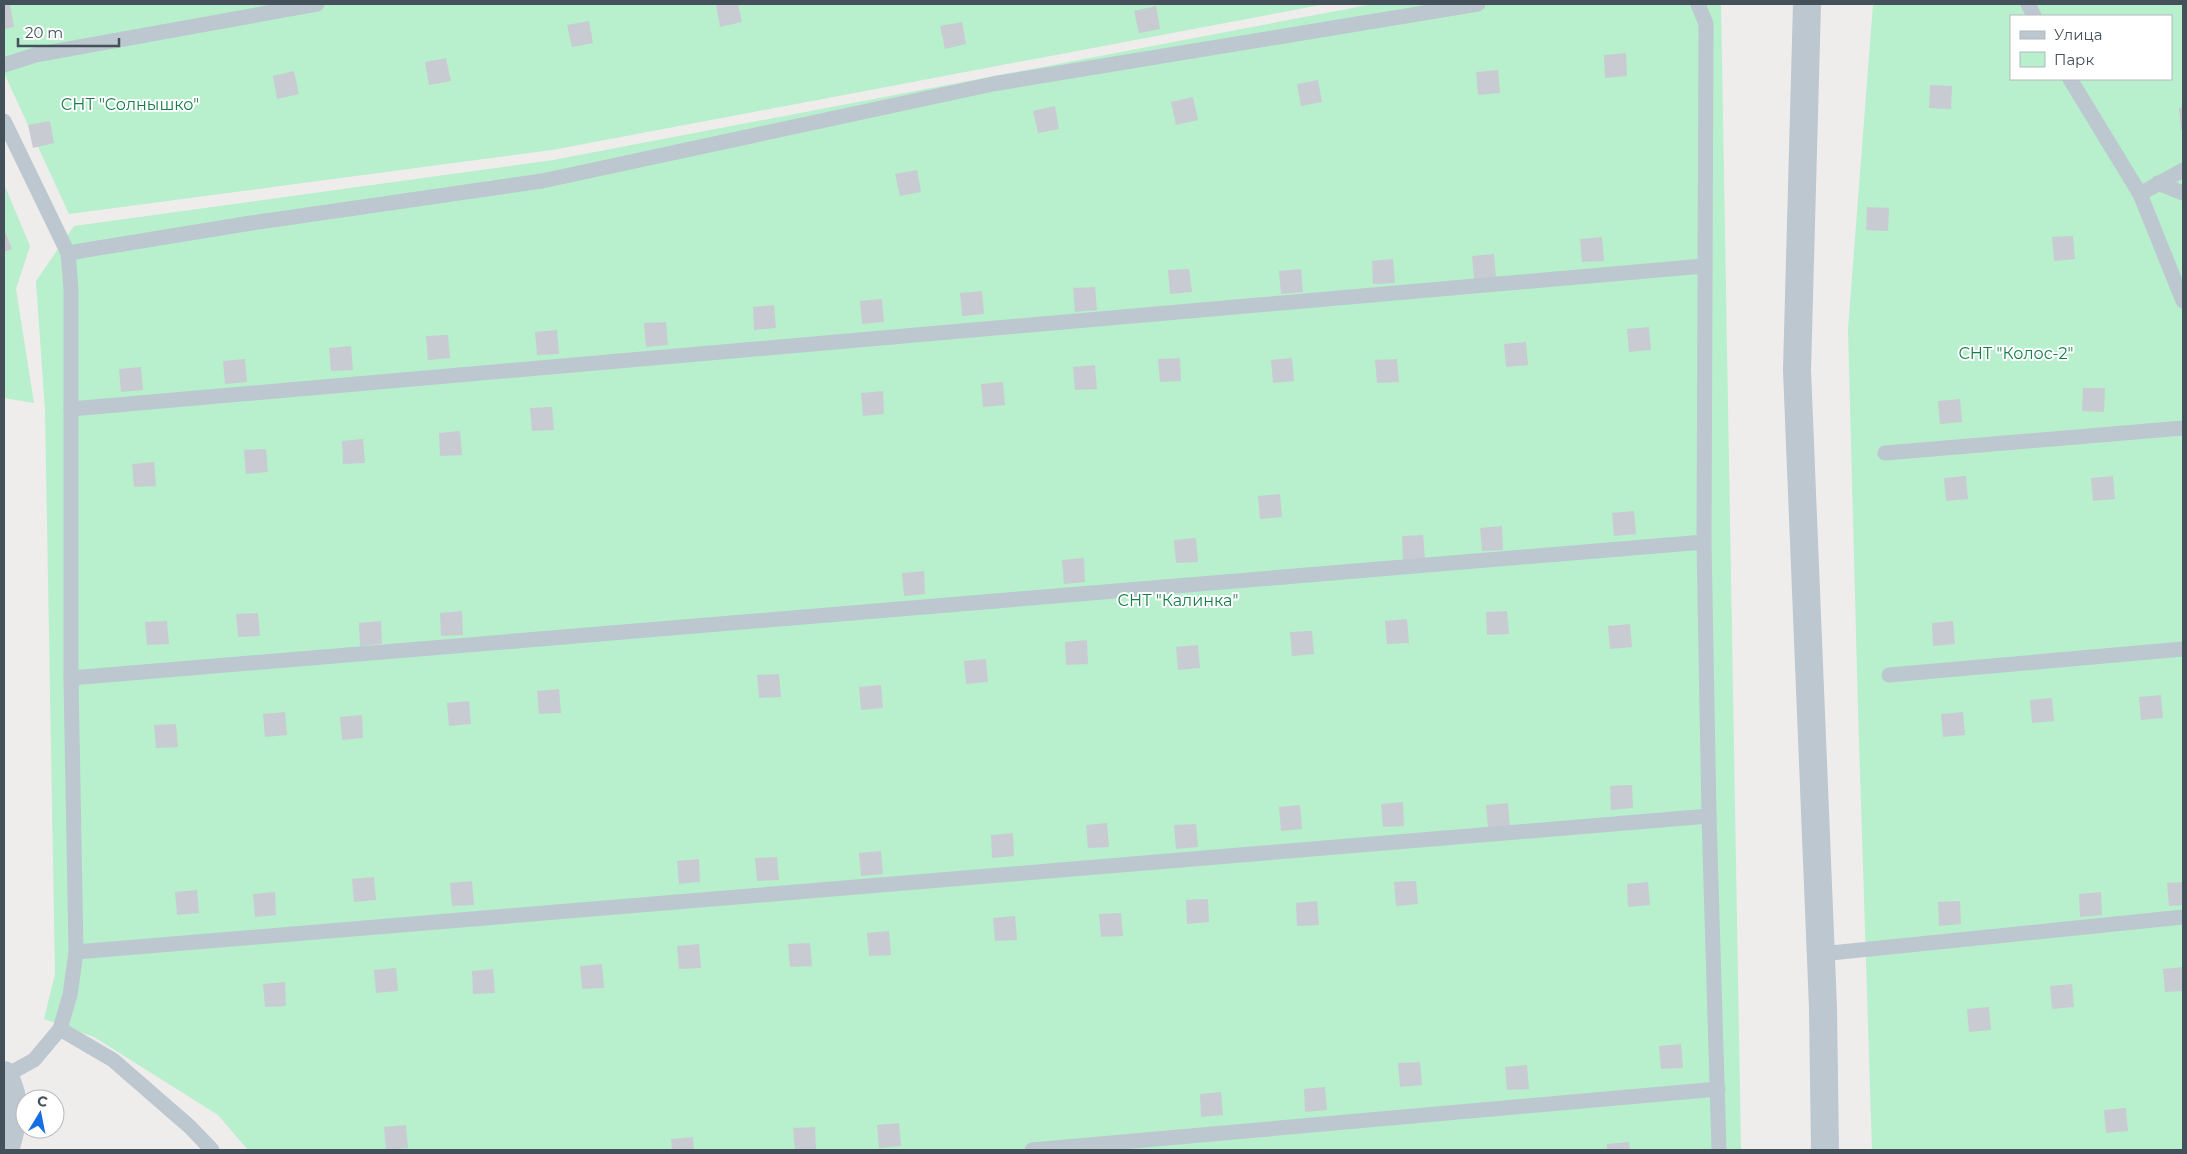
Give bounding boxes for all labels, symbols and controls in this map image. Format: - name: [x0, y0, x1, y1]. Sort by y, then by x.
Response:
- scale bar: [18, 15, 119, 47]
- legend: [2010, 15, 2172, 80]
- text: 20 m: [25, 23, 63, 42]
- text: Улица: [2054, 25, 2102, 44]
- text: Парк: [2054, 50, 2094, 69]
- park label: СНТ "Солнышко": [61, 95, 199, 114]
- park label: СНТ "Колос-2": [1958, 344, 2074, 363]
- park label: СНТ "Калинка": [1118, 591, 1238, 610]
- north arrow: [15, 1089, 65, 1139]
- text: С: [36, 1091, 49, 1111]

